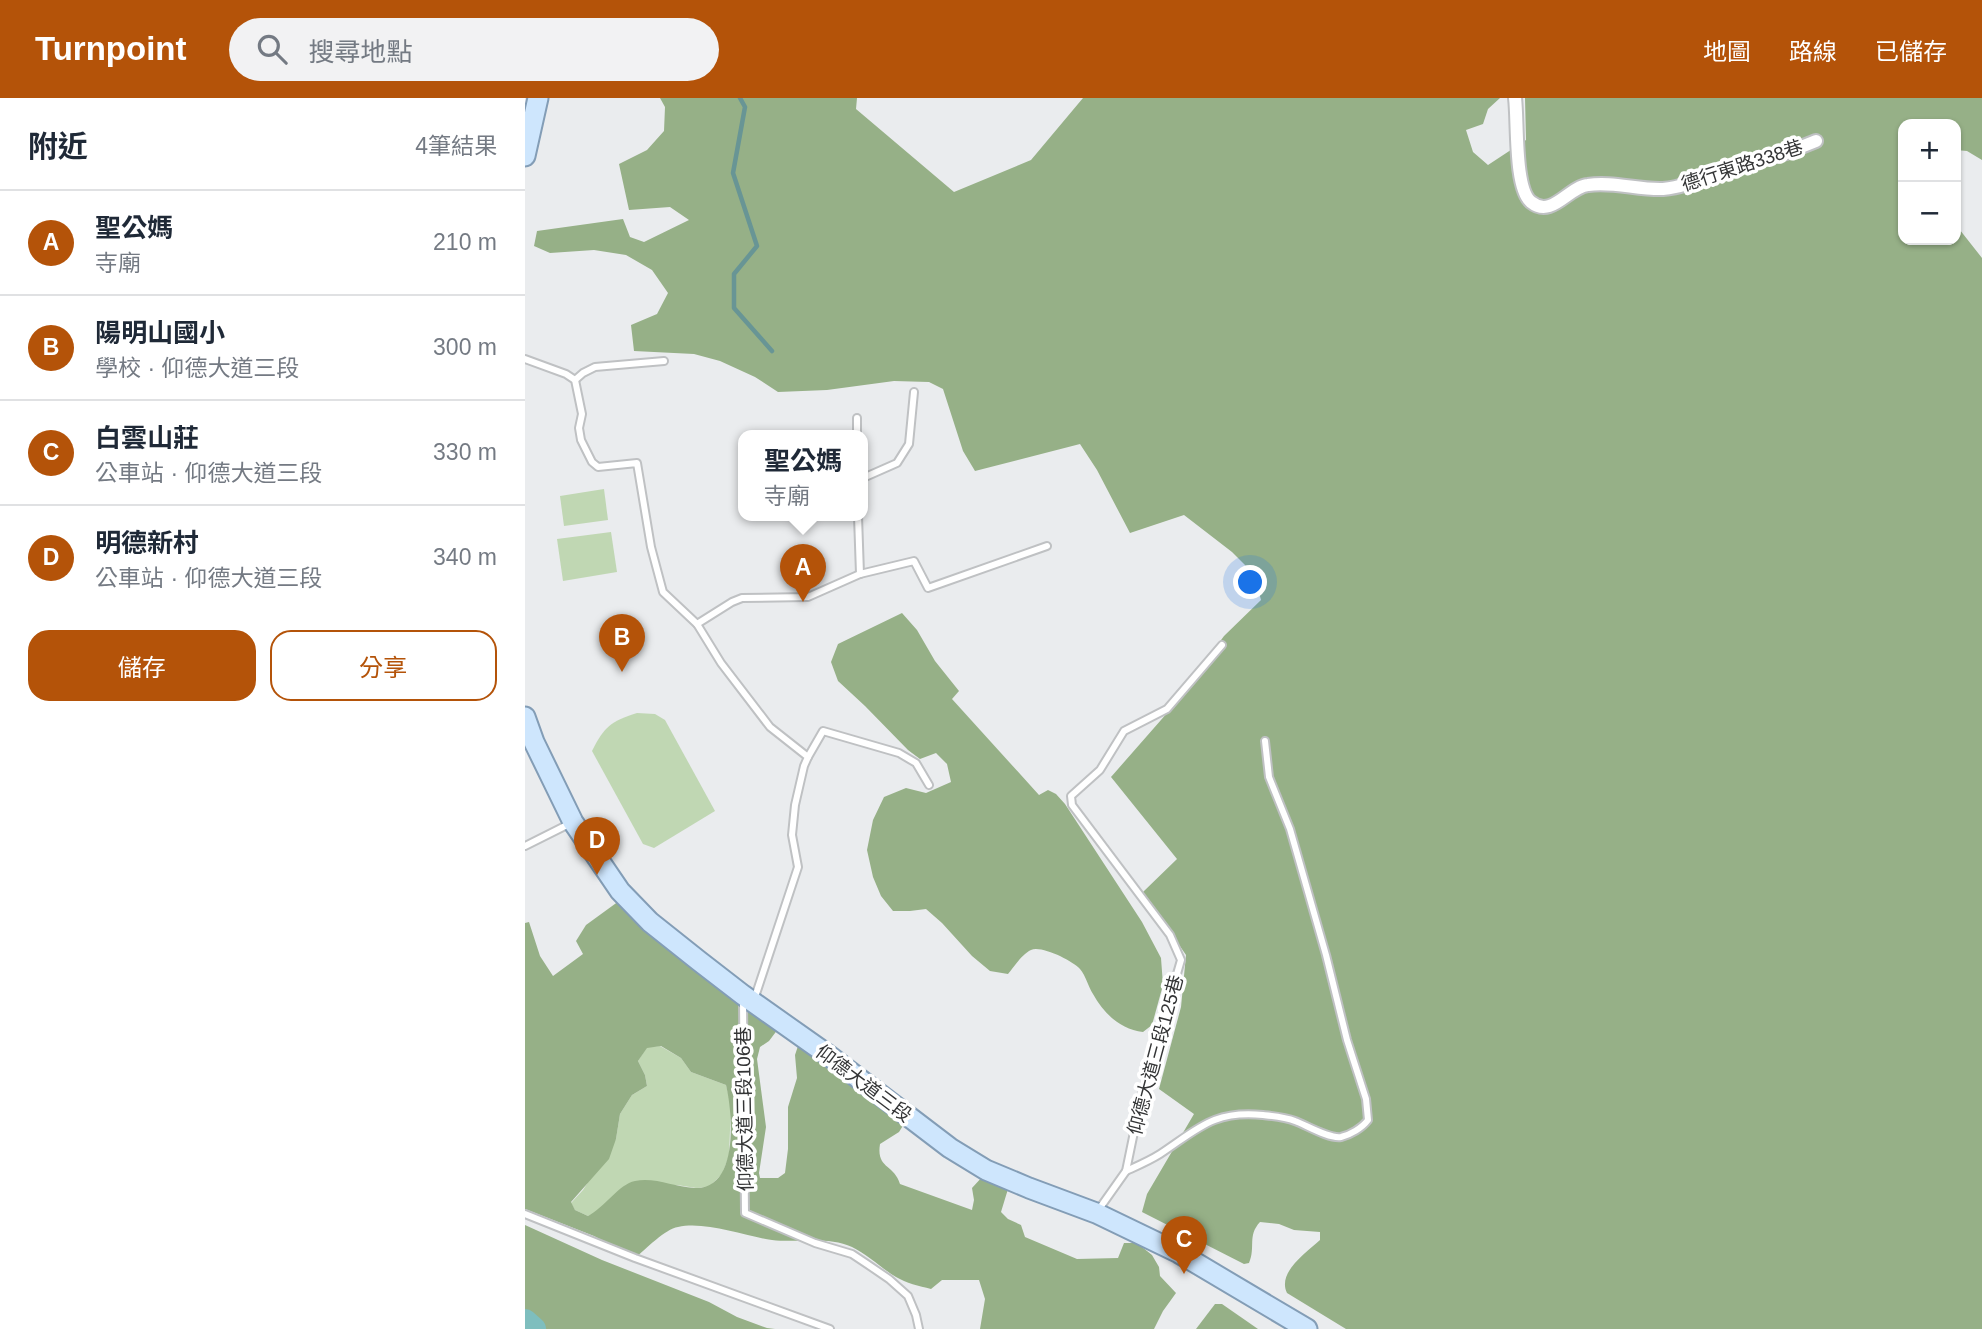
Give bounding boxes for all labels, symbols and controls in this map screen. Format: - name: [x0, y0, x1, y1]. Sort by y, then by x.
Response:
- search box: [229, 18, 719, 81]
- text: Turnpoint: [35, 30, 187, 67]
- icon: search: [253, 30, 291, 68]
- text: 搜尋地點: [309, 37, 413, 67]
- text: 地圖: [1703, 38, 1751, 65]
- text: 路線: [1789, 38, 1837, 65]
- text: 已儲存: [1875, 38, 1947, 65]
- map controls: [1898, 119, 1961, 245]
- button: +: [1898, 119, 1961, 182]
- text: 附近: [28, 130, 88, 163]
- text: 4筆結果: [415, 133, 497, 159]
- street label: 德行東路338巷: [1679, 136, 1806, 195]
- button: −: [1898, 182, 1961, 245]
- text: 聖公媽: [95, 213, 173, 243]
- text: A: [43, 229, 59, 255]
- text: 210 m: [433, 229, 497, 255]
- text: 寺廟: [95, 250, 141, 276]
- text: 陽明山國小: [95, 318, 225, 348]
- text: B: [43, 334, 59, 360]
- text: 300 m: [433, 334, 497, 360]
- text: 學校 · 仰德大道三段: [95, 355, 299, 381]
- text: 白雲山莊: [95, 423, 199, 453]
- popup: [738, 430, 868, 521]
- text: C: [43, 439, 59, 465]
- text: 330 m: [433, 439, 497, 465]
- text: 聖公媽: [764, 446, 842, 476]
- text: 公車站 · 仰德大道三段: [95, 460, 322, 486]
- text: 寺廟: [764, 483, 810, 509]
- text: 明德新村: [95, 528, 199, 558]
- text: D: [43, 544, 59, 570]
- text: 340 m: [433, 544, 497, 570]
- pin: A: [780, 544, 826, 602]
- text: 公車站 · 仰德大道三段: [95, 565, 322, 591]
- your location: [1233, 565, 1267, 599]
- pin: B: [599, 614, 645, 672]
- button: 儲存: [28, 630, 256, 701]
- button: 分享: [270, 630, 497, 701]
- pin: D: [574, 817, 620, 875]
- street label: 仰德大道三段125巷: [1124, 973, 1187, 1137]
- street label: 仰德大道三段106巷: [733, 1026, 756, 1192]
- street label: 仰德大道三段: [812, 1041, 916, 1126]
- pin: C: [1161, 1216, 1207, 1274]

